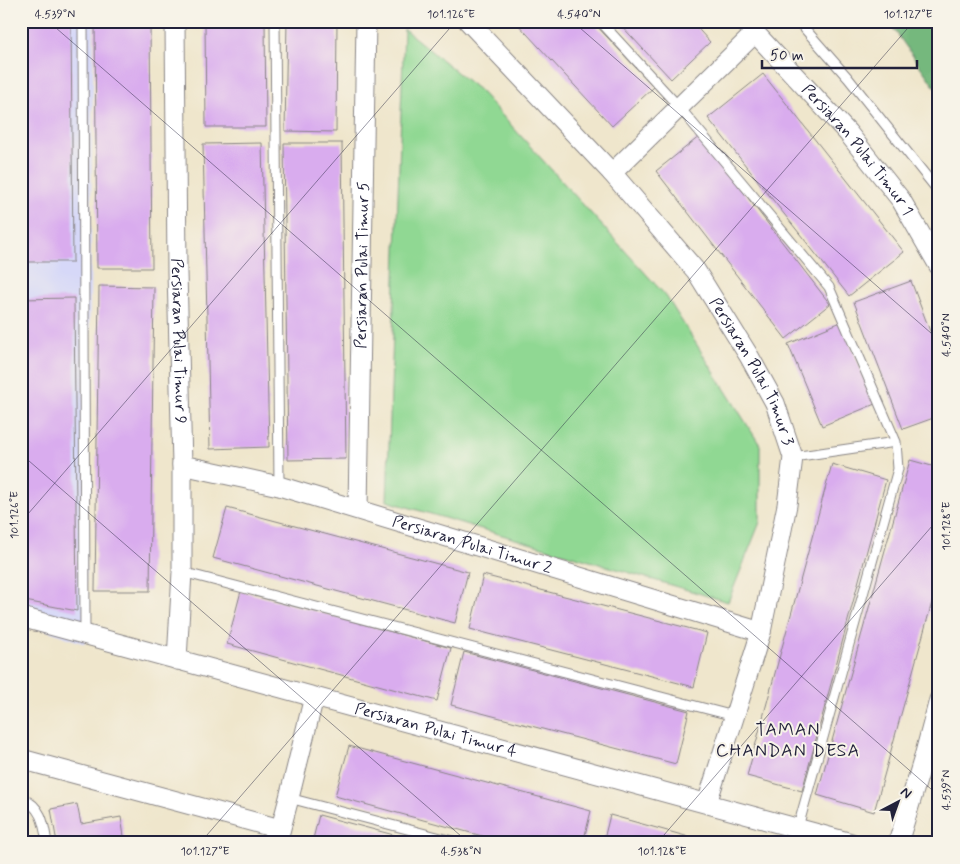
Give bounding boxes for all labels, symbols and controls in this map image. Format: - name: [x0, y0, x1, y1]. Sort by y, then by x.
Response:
- text: 4.539°N: [35, 7, 75, 23]
- text: 101.126°E: [427, 7, 475, 23]
- text: 4.540°N: [557, 7, 601, 23]
- text: 101.127°E: [883, 7, 933, 23]
- scale bar: [762, 38, 918, 70]
- text: 50 m: [770, 46, 804, 66]
- street label: Persiaran Pulai Timur 1: [797, 80, 918, 219]
- street label: Persiaran Pulai Timur 5: [350, 181, 374, 349]
- street label: Persiaran Pulai Timur 9: [166, 258, 191, 424]
- street label: Persiaran Pulai Timur 3: [705, 294, 799, 448]
- text: 4.540°N: [939, 313, 955, 357]
- text: 101.126°E: [7, 491, 23, 539]
- text: 101.128°E: [939, 502, 955, 550]
- street label: Persiaran Pulai Timur 2: [390, 510, 554, 579]
- street label: Persiaran Pulai Timur 4: [353, 698, 519, 762]
- district label: TAMAN CHANDAN DESA: [716, 718, 860, 763]
- text: 4.539°N: [939, 770, 955, 810]
- north arrow: [872, 776, 922, 826]
- text: N: [896, 783, 915, 803]
- text: 101.127°E: [180, 844, 230, 860]
- text: 4.538°N: [441, 844, 481, 860]
- text: 101.128°E: [638, 844, 686, 860]

